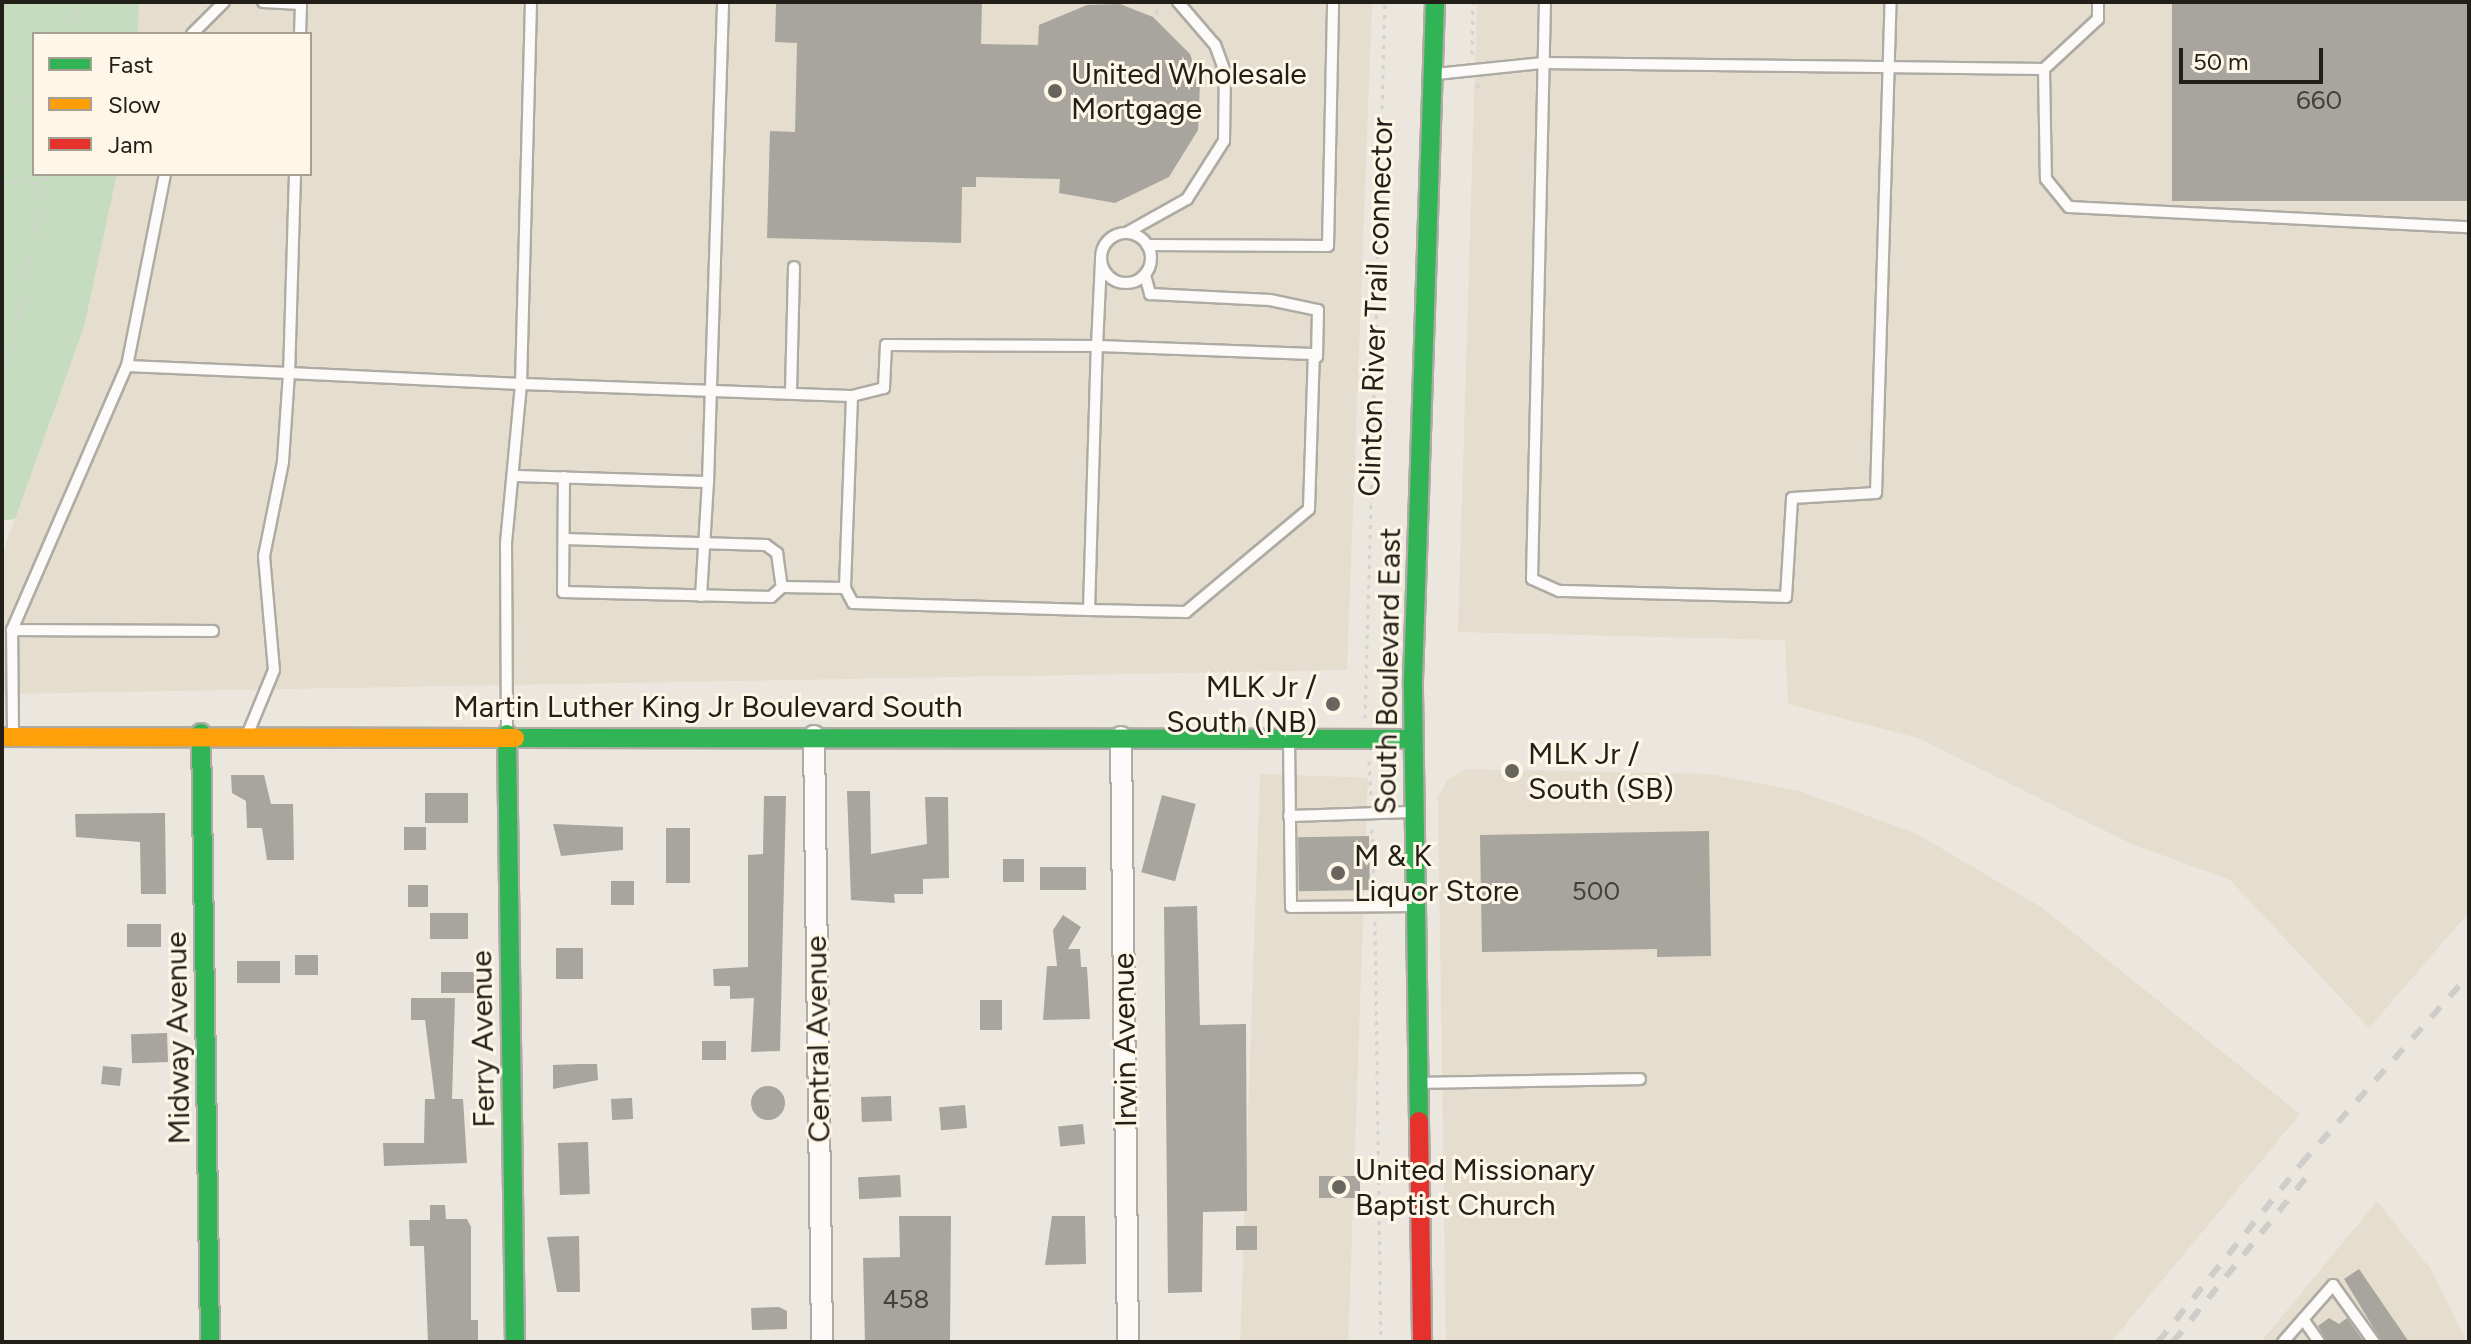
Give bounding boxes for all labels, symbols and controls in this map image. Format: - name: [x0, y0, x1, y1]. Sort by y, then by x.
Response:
- legend: [32, 32, 312, 176]
- scale bar: [2183, 32, 2327, 82]
- text: 50 m: [2193, 47, 2249, 76]
- text: Fast: [108, 50, 153, 79]
- place label: United Wholesale Mortgage: [1071, 56, 1307, 126]
- marker: United Wholesale Mortgage: [1046, 82, 1064, 100]
- house number: 660: [2296, 85, 2342, 117]
- text: Slow: [108, 90, 160, 119]
- street label: Clinton River Trail connector: [1351, 117, 1401, 497]
- text: Jam: [108, 130, 153, 159]
- street label: South Boulevard East: [1367, 527, 1409, 815]
- place label: MLK Jr / South (NB): [1166, 669, 1317, 740]
- street label: Martin Luther King Jr Boulevard South: [453, 689, 963, 725]
- marker: MLK Jr / South (NB): [1324, 695, 1342, 713]
- place label: MLK Jr / South (SB): [1528, 736, 1674, 806]
- marker: MLK Jr / South (SB): [1503, 762, 1521, 780]
- place label: M & K Liquor Store: [1354, 838, 1519, 908]
- marker: M & K Liquor Store: [1329, 864, 1347, 882]
- house number: 500: [1572, 876, 1620, 908]
- street label: Midway Avenue: [158, 931, 198, 1145]
- street label: Central Avenue: [798, 935, 838, 1143]
- street label: Ferry Avenue: [463, 950, 503, 1128]
- street label: Irwin Avenue: [1105, 953, 1145, 1127]
- place label: United Missionary Baptist Church: [1355, 1152, 1595, 1222]
- marker: United Missionary Baptist Church: [1330, 1178, 1348, 1196]
- house number: 458: [882, 1284, 930, 1316]

